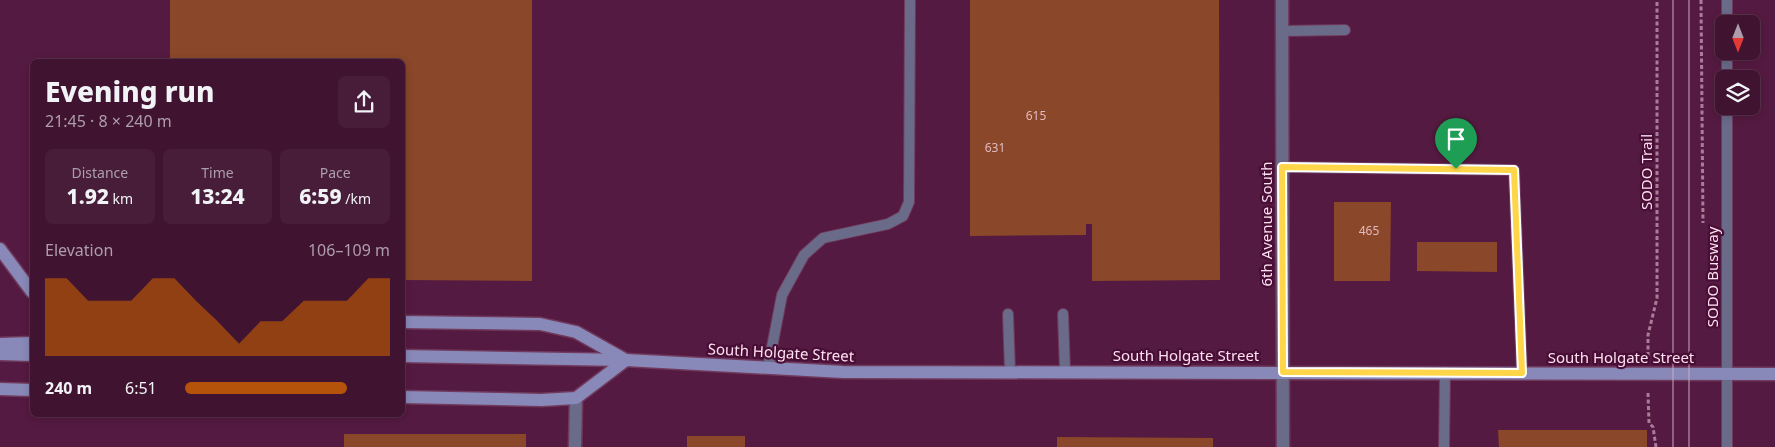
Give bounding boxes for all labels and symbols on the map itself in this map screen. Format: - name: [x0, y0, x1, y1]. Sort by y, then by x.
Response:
- north arrow: [1715, 15, 1760, 60]
- house number: 615: [1026, 107, 1046, 124]
- pin: [1435, 118, 1477, 169]
- street label: SODO Trail: [1636, 134, 1656, 210]
- house number: 631: [985, 139, 1005, 156]
- street label: 6th Avenue South: [1256, 162, 1276, 287]
- house number: 465: [1359, 222, 1379, 239]
- street label: SODO Busway: [1702, 226, 1722, 327]
- street label: South Holgate Street: [707, 338, 855, 366]
- street label: South Holgate Street: [1113, 345, 1260, 365]
- street label: South Holgate Street: [1548, 347, 1695, 367]

